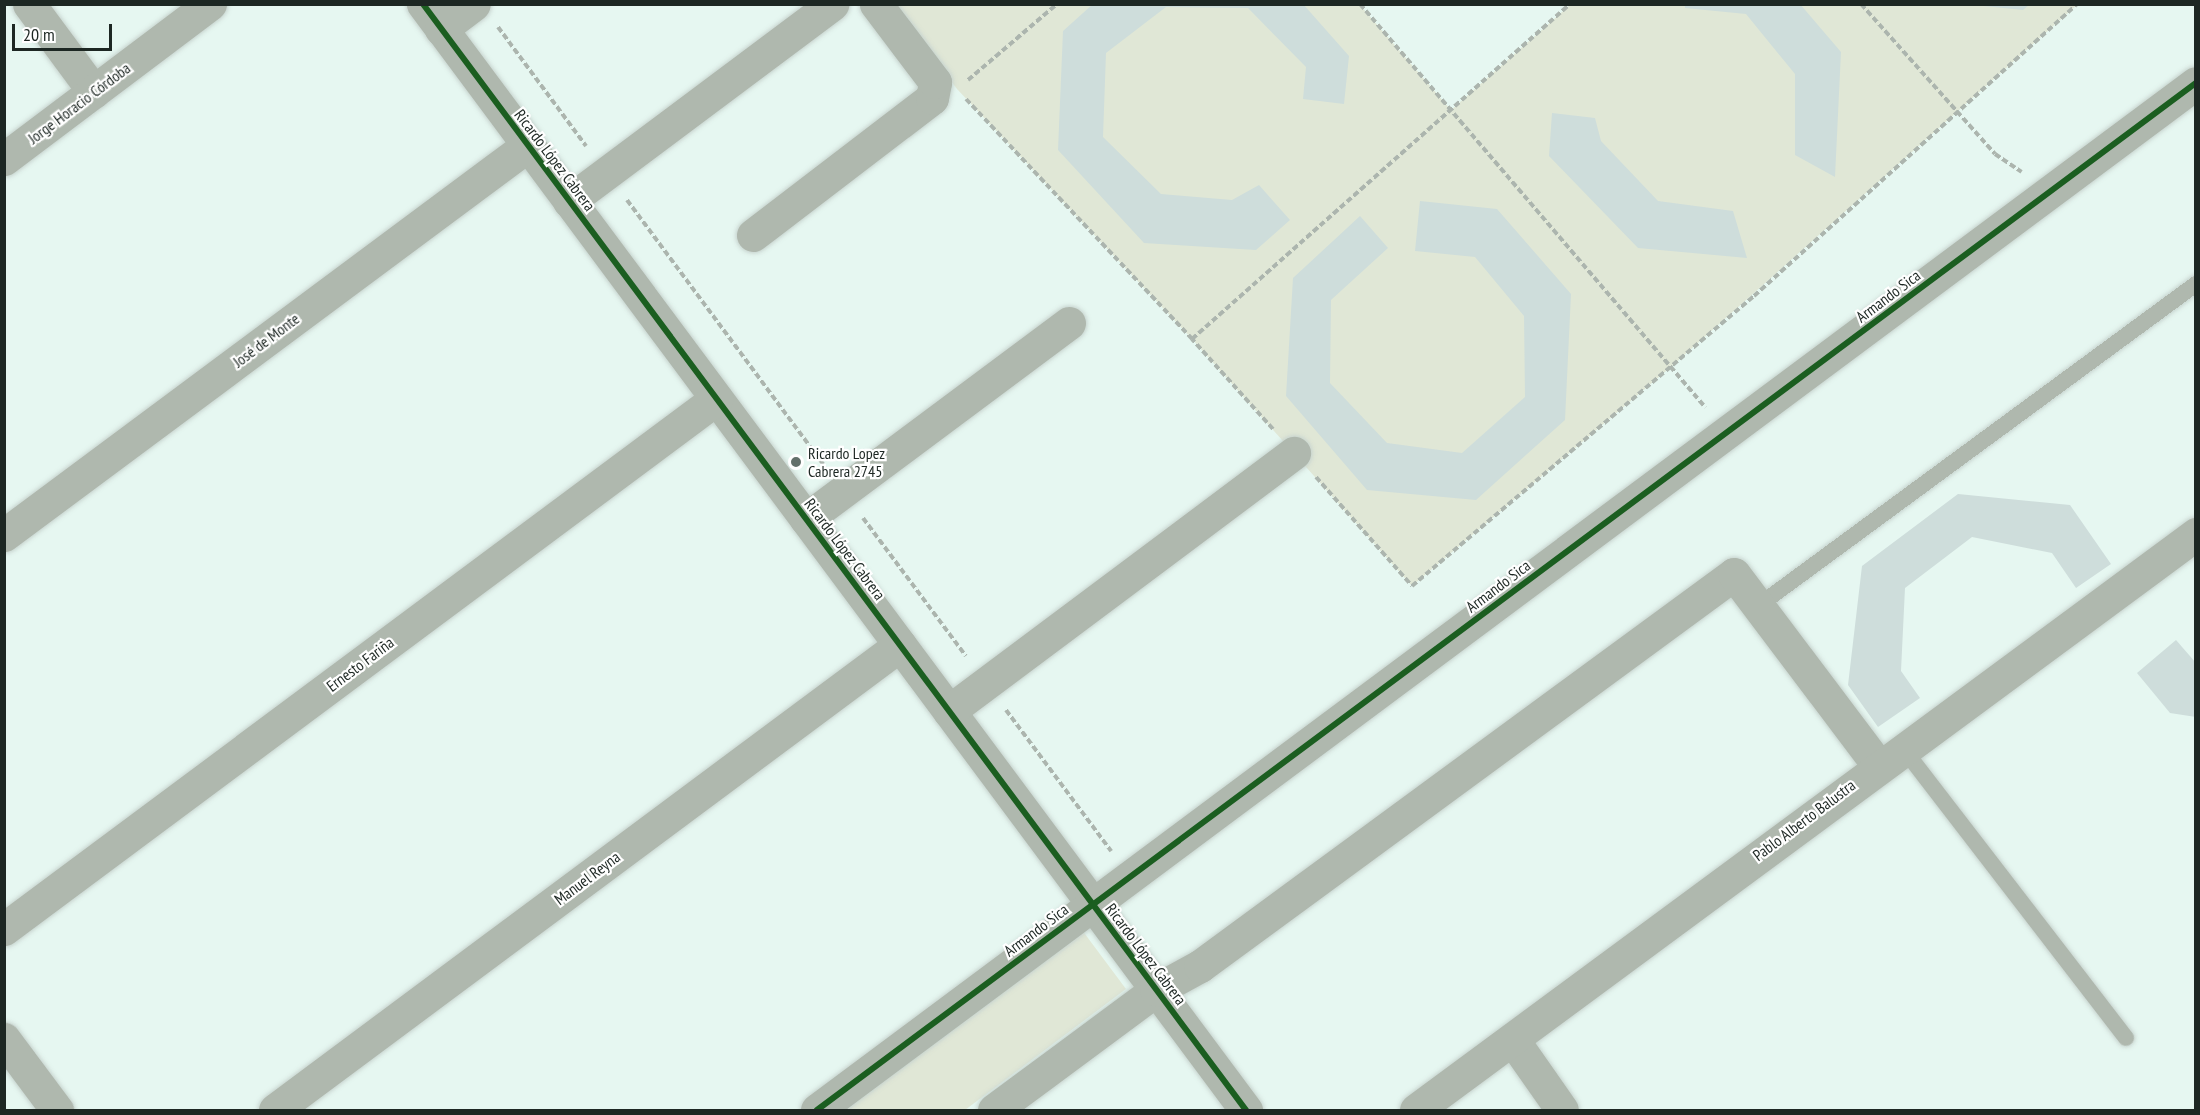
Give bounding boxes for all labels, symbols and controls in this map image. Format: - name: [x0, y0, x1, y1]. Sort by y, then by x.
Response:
- scale bar: [15, 12, 116, 50]
- text: 20 m: [23, 23, 55, 46]
- street label: Jorge Horacio Córdoba: [24, 58, 134, 148]
- street label: Ricardo López Cabrera: [510, 105, 600, 215]
- street label: Armando Sica: [1852, 266, 1924, 326]
- street label: José de Monte: [229, 309, 303, 371]
- place label: Ricardo Lopez Cabrera 2745: [808, 443, 885, 481]
- marker: Ricardo Lopez Cabrera 2745: [789, 455, 803, 469]
- street label: Ricardo López Cabrera: [800, 494, 890, 604]
- street label: Armando Sica: [1462, 556, 1534, 616]
- street label: Ernesto Fariña: [323, 633, 397, 695]
- street label: Pablo Alberto Balustra: [1749, 775, 1859, 865]
- street label: Manuel Reyna: [550, 847, 624, 909]
- street label: Ricardo López Cabrera: [1101, 899, 1191, 1009]
- street label: Armando Sica: [1000, 900, 1072, 960]

